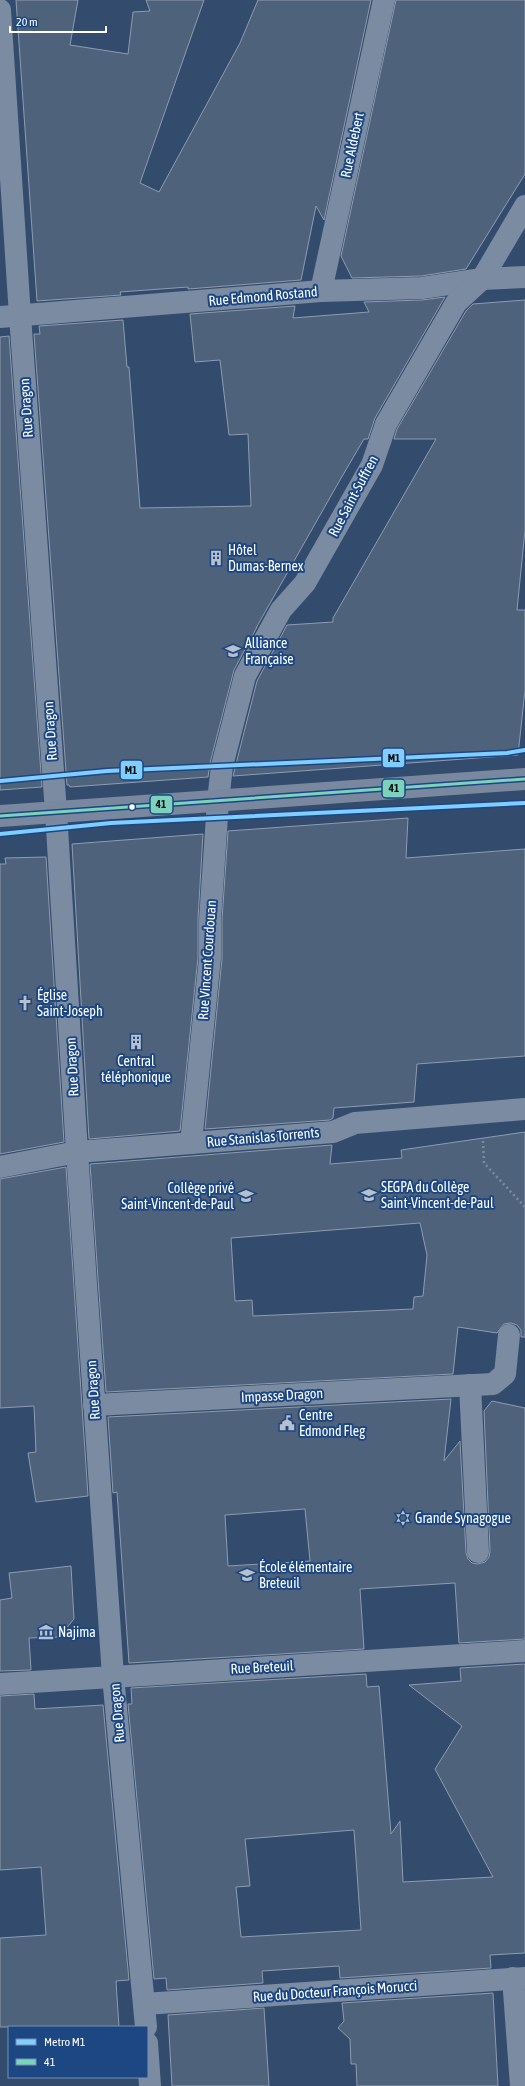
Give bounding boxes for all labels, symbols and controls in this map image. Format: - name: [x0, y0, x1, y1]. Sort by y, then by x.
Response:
- scale bar: [10, 8, 106, 34]
- text: 20 m: [16, 15, 38, 29]
- street label: Rue Aldebert: [337, 111, 367, 179]
- street label: Rue Edmond Rostand: [208, 283, 318, 309]
- street label: Rue Dragon: [16, 378, 36, 438]
- street label: Rue Saint-Suffren: [325, 453, 381, 539]
- place label: Hôtel Dumas-Bernex: [228, 542, 304, 574]
- building icon: Hôtel Dumas-Bernex: [207, 549, 225, 567]
- place label: Alliance Française: [245, 635, 294, 667]
- school or university icon: Alliance Française: [224, 642, 242, 660]
- street label: Rue Dragon: [40, 701, 60, 761]
- line badge: M1: [382, 748, 405, 768]
- text: M1: [388, 752, 400, 764]
- line badge: M1: [120, 760, 143, 780]
- text: M1: [125, 764, 137, 776]
- line badge: 41: [382, 779, 405, 798]
- text: 41: [388, 782, 399, 794]
- line badge: 41: [150, 795, 173, 814]
- text: 41: [155, 798, 166, 810]
- unlabelled marker: [127, 802, 137, 812]
- street label: Rue Vincent Courdouan: [195, 899, 219, 1021]
- place label: Église Saint-Joseph: [37, 987, 103, 1019]
- church icon: Église Saint-Joseph: [16, 994, 34, 1012]
- building icon: Central téléphonique: [127, 1033, 145, 1051]
- street label: Rue Dragon: [62, 1037, 82, 1097]
- place label: Central téléphonique: [101, 1053, 171, 1085]
- street label: Rue Stanislas Torrents: [206, 1124, 320, 1150]
- place label: SEGPA du Collège Saint-Vincent-de-Paul: [381, 1179, 494, 1211]
- place label: Collège privé Saint-Vincent-de-Paul: [121, 1180, 234, 1212]
- school or university icon: SEGPA du Collège Saint-Vincent-de-Paul: [360, 1186, 378, 1204]
- school or university icon: Collège privé Saint-Vincent-de-Paul: [237, 1187, 255, 1205]
- street label: Rue Dragon: [83, 1360, 103, 1420]
- street label: Impasse Dragon: [241, 1385, 323, 1405]
- place label: Centre Edmond Fleg: [299, 1407, 365, 1439]
- public building icon: Centre Edmond Fleg: [278, 1414, 296, 1432]
- synagogue icon: Grande Synagogue: [394, 1509, 412, 1527]
- place label: Grande Synagogue: [415, 1510, 511, 1526]
- place label: École élémentaire Breteuil: [259, 1559, 352, 1591]
- school or university icon: École élémentaire Breteuil: [238, 1566, 256, 1584]
- museum icon: Najima: [37, 1623, 55, 1641]
- place label: Najima: [58, 1624, 96, 1640]
- street label: Rue Breteuil: [230, 1657, 294, 1677]
- street label: Rue Dragon: [106, 1683, 128, 1743]
- street label: Rue du Docteur François Morucci: [252, 1977, 418, 2005]
- legend: [8, 2026, 148, 2078]
- text: Metro M1: [44, 2035, 86, 2049]
- text: 41: [44, 2055, 56, 2069]

